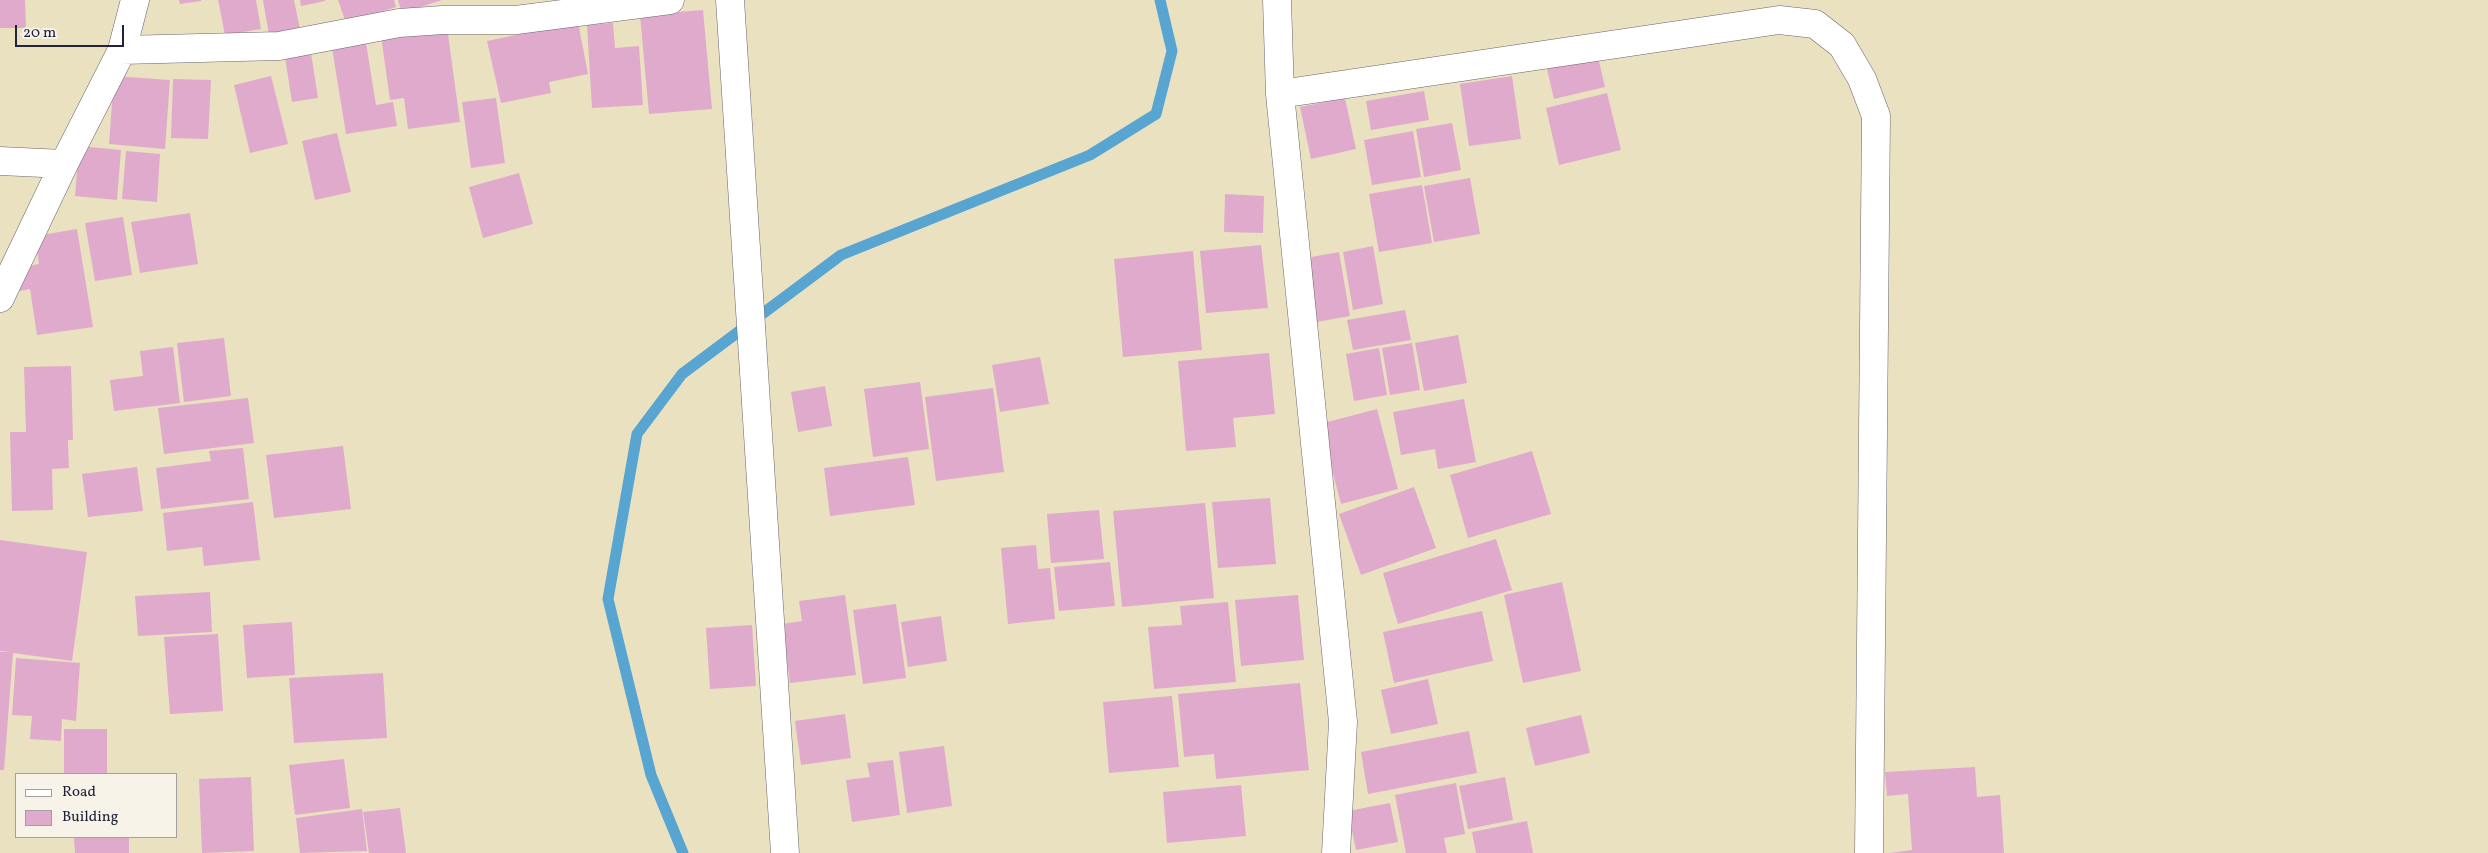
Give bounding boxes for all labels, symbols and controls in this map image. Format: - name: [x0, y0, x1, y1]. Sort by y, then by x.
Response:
- scale bar: [18, 15, 126, 47]
- text: 20 m: [23, 23, 56, 44]
- legend: [15, 773, 178, 838]
- text: Road: [62, 782, 96, 803]
- text: Building: [62, 807, 118, 828]

